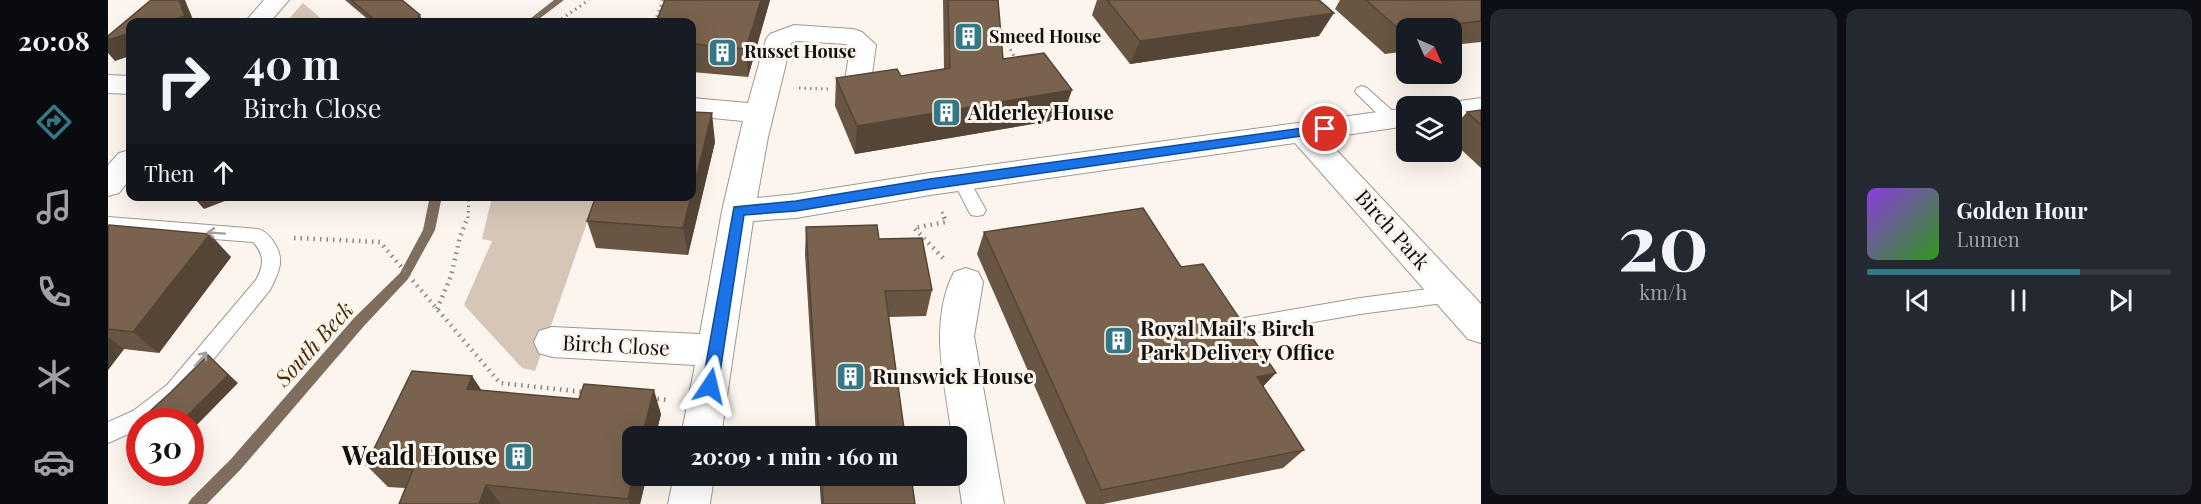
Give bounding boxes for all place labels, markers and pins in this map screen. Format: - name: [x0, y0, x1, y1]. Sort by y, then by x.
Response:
- building icon: Smeed House: [952, 21, 984, 53]
- place label: Smeed House: [989, 24, 1101, 48]
- building icon: Russet House: [707, 36, 739, 68]
- place label: Russet House: [744, 39, 856, 63]
- building icon: Alderley House: [931, 97, 963, 129]
- place label: Alderley House: [967, 97, 1114, 125]
- pin: [1299, 103, 1350, 154]
- place label: Royal Mail's Birch Park Delivery Office: [1140, 313, 1335, 365]
- building icon: Royal Mail's Birch Park Delivery Office: [1103, 325, 1135, 357]
- building icon: Runswick House: [835, 361, 867, 393]
- place label: Runswick House: [872, 361, 1034, 389]
- place label: Weald House: [341, 437, 497, 472]
- building icon: Weald House: [502, 440, 534, 472]

